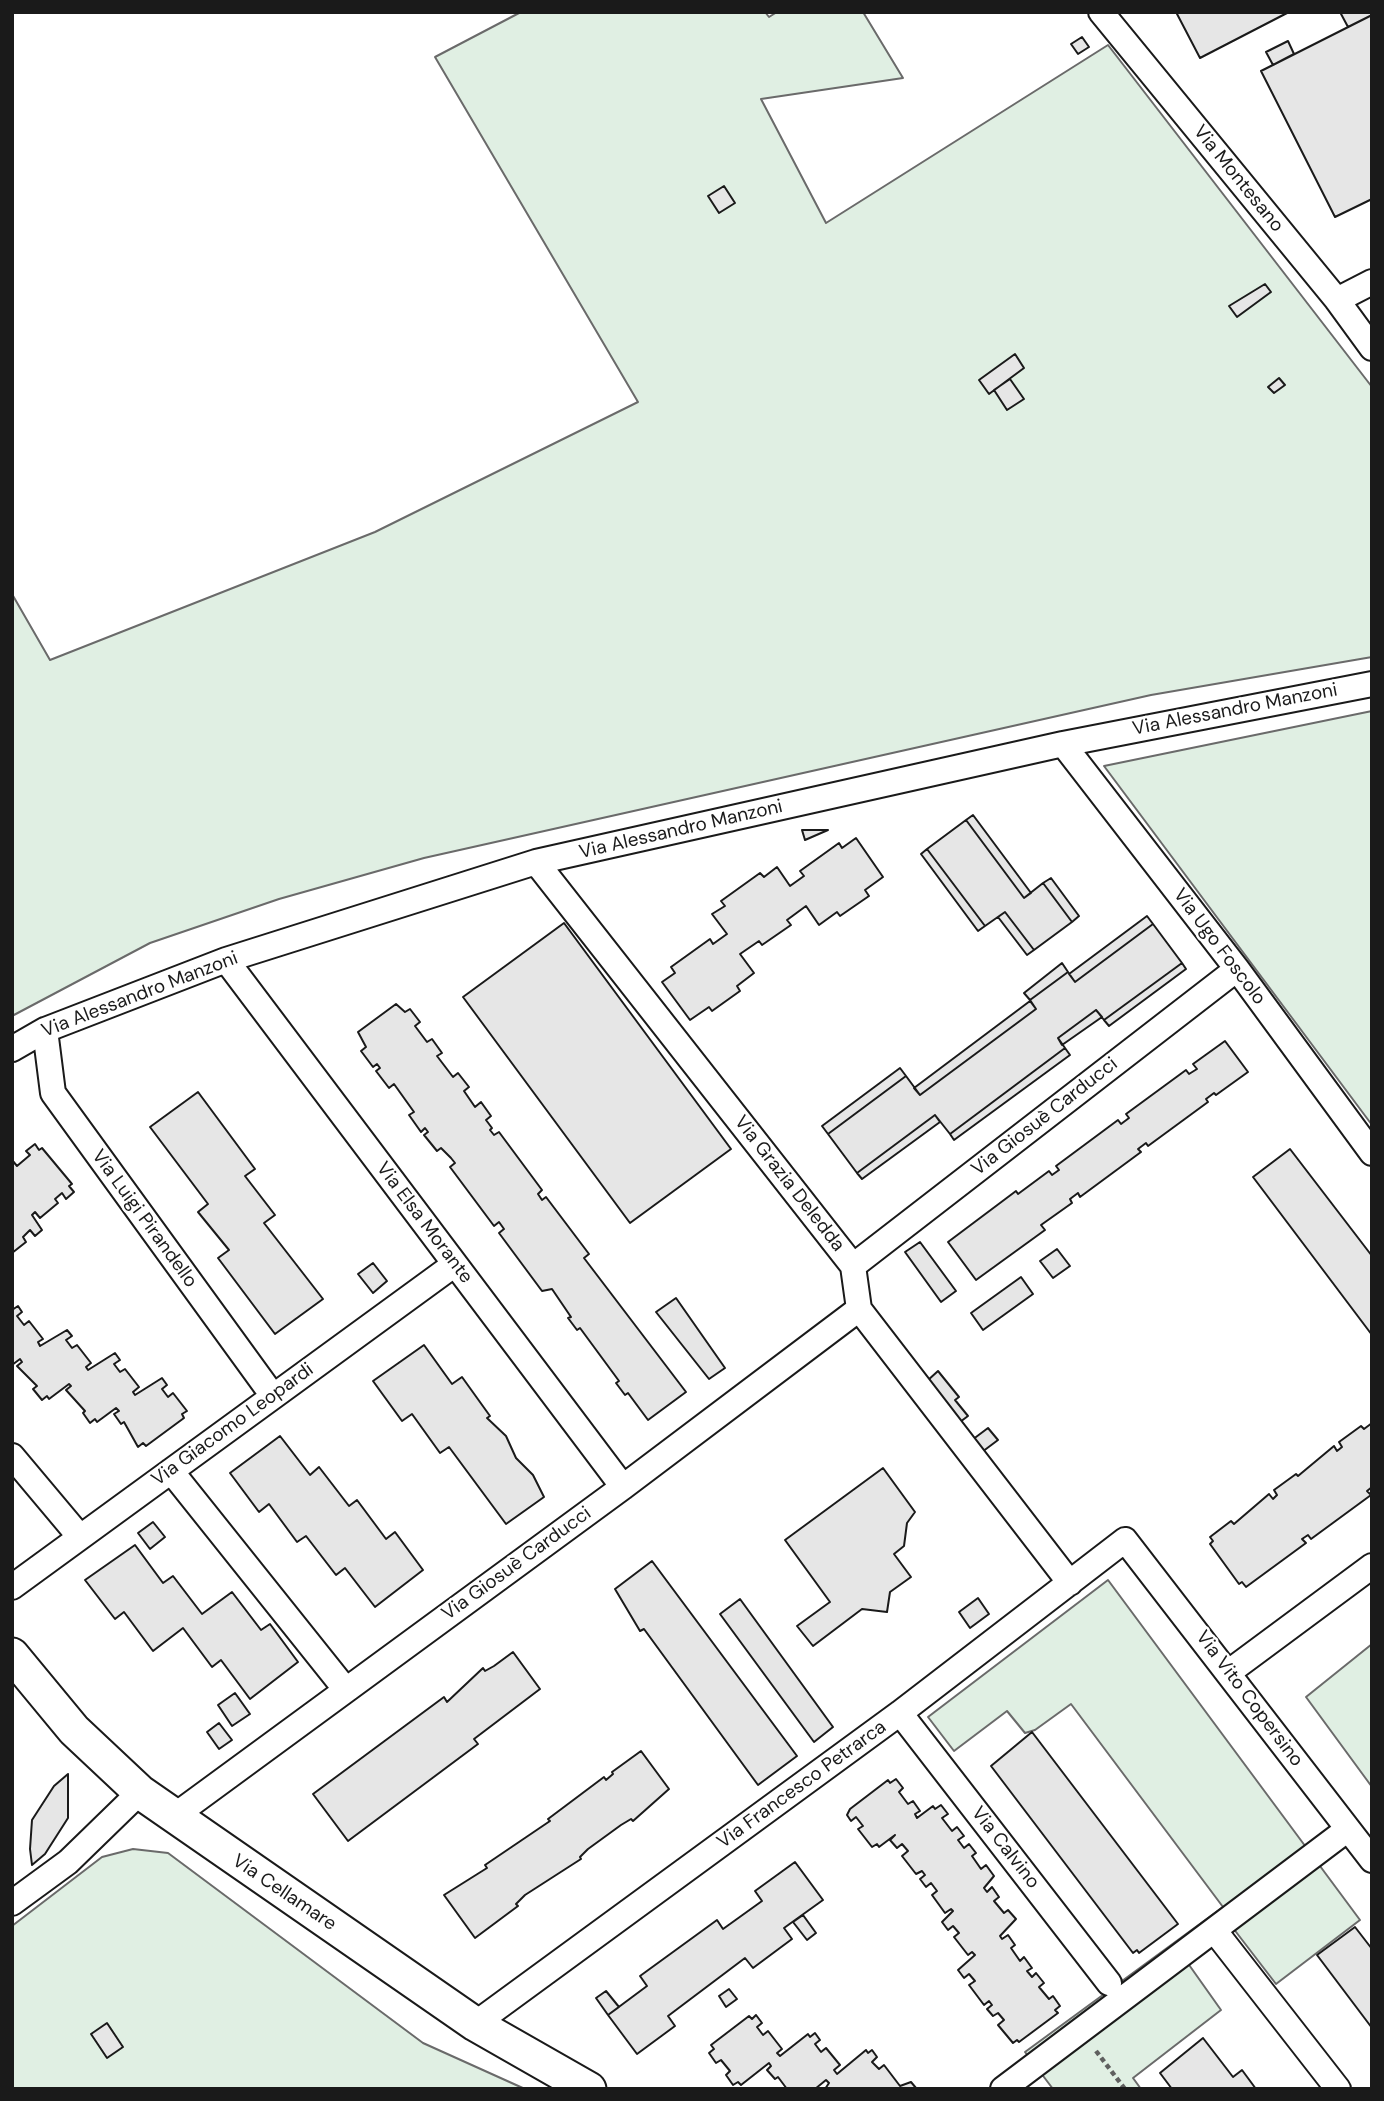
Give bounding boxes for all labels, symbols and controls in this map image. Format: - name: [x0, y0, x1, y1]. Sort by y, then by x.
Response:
- street label: Via Montesano: [1188, 121, 1288, 237]
- street label: Via Alessandro Manzoni: [1131, 679, 1339, 741]
- street label: Via Alessandro Manzoni: [577, 795, 785, 865]
- street label: Via Ugo Foscolo: [1168, 884, 1270, 1010]
- street label: Via Alessandro Manzoni: [39, 947, 241, 1043]
- street label: Via Giosuè Carducci: [967, 1053, 1123, 1181]
- street label: Via Grazia Deledda: [729, 1112, 849, 1256]
- street label: Via Luigi Pirandello: [86, 1146, 202, 1292]
- street label: Via Elsa Morante: [371, 1158, 477, 1288]
- street label: Via Giacomo Leopardi: [148, 1359, 318, 1491]
- street label: Via Giosuè Carducci: [438, 1502, 596, 1626]
- street label: Via Vito Copersino: [1190, 1627, 1308, 1771]
- street label: Via Francesco Petrarca: [713, 1716, 891, 1854]
- street label: Via Calvino: [966, 1803, 1044, 1893]
- street label: Via Cellamare: [228, 1850, 340, 1936]

